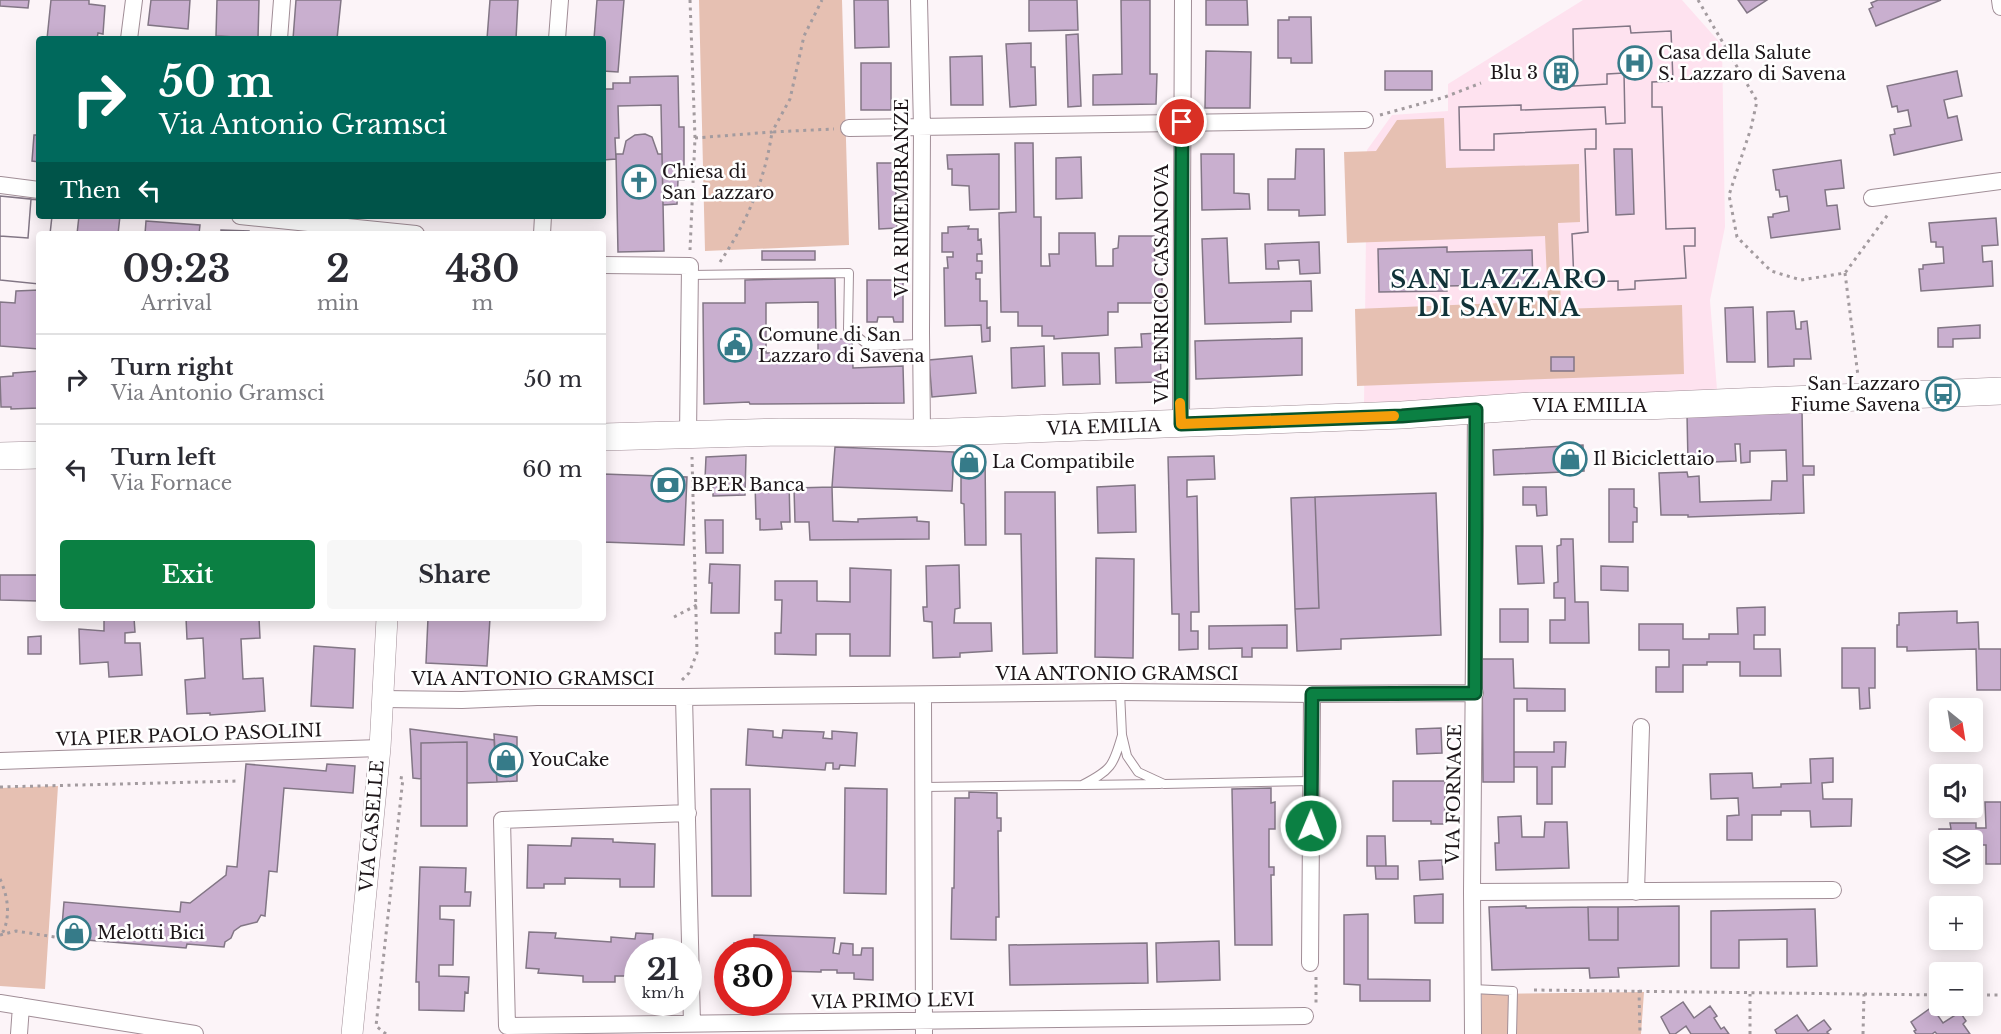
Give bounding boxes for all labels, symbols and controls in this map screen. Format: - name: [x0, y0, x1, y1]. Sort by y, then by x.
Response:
- place label: Casa della Salute S. Lazzaro di Savena: [1658, 42, 1846, 85]
- hospital icon: Casa della Salute S. Lazzaro di Savena: [1617, 45, 1653, 81]
- building icon: Blu 3: [1543, 55, 1579, 91]
- text: 50 m: [159, 56, 273, 108]
- icon: right: [60, 60, 138, 138]
- place label: Blu 3: [1490, 62, 1538, 84]
- pin: [1156, 96, 1207, 147]
- street label: VIA RIMEMBRANZE: [891, 99, 913, 298]
- icon: arrive: [1165, 105, 1198, 138]
- text: Via Antonio Gramsci: [159, 108, 447, 141]
- place label: Chiesa di San Lazzaro: [662, 161, 774, 204]
- street label: VIA ENRICO CASANOVA: [1151, 163, 1173, 405]
- church icon: Chiesa di San Lazzaro: [621, 164, 657, 200]
- icon: left: [133, 174, 166, 207]
- text: Then: [60, 177, 121, 204]
- text: 09:23: [122, 247, 231, 292]
- text: 2: [326, 247, 350, 292]
- text: 430: [445, 247, 520, 292]
- district label: SAN LAZZARO DI SAVENA: [1390, 265, 1608, 322]
- text: Arrival: [141, 291, 212, 315]
- text: min: [317, 291, 359, 315]
- text: m: [472, 291, 493, 315]
- place label: Comune di San Lazzaro di Savena: [758, 324, 924, 367]
- public building icon: Comune di San Lazzaro di Savena: [717, 327, 753, 363]
- text: Turn right: [111, 354, 233, 381]
- icon: right: [60, 363, 93, 396]
- text: 50 m: [524, 366, 582, 393]
- place label: San Lazzaro Fiume Savena: [1790, 373, 1920, 416]
- bus stop icon: San Lazzaro Fiume Savena: [1925, 376, 1961, 412]
- text: Via Antonio Gramsci: [111, 381, 325, 405]
- street label: VIA EMILIA: [1532, 395, 1648, 417]
- street label: VIA EMILIA: [1045, 414, 1163, 440]
- shop icon: Il Biciclettaio: [1552, 441, 1588, 477]
- text: Turn left: [111, 444, 216, 471]
- shop icon: La Compatibile: [951, 444, 987, 480]
- place label: Il Biciclettaio: [1593, 448, 1715, 470]
- place label: La Compatibile: [992, 451, 1135, 473]
- icon: left: [60, 453, 93, 486]
- text: 60 m: [522, 456, 582, 483]
- bank icon: BPER Banca: [650, 467, 686, 503]
- text: Via Fornace: [111, 471, 232, 495]
- place label: BPER Banca: [691, 474, 805, 496]
- button: Exit: [60, 540, 315, 609]
- button: Share: [327, 540, 582, 609]
- street label: VIA ANTONIO GRAMSCI: [995, 663, 1238, 685]
- street label: VIA ANTONIO GRAMSCI: [411, 668, 654, 690]
- north arrow: [1929, 698, 1983, 752]
- map controls: [1929, 698, 1983, 1016]
- street label: VIA PIER PAOLO PASOLINI: [55, 719, 322, 751]
- street label: VIA FORNACE: [1442, 724, 1466, 865]
- shop icon: YouCake: [488, 742, 524, 778]
- place label: YouCake: [528, 749, 609, 771]
- street label: VIA CASELLE: [355, 759, 389, 894]
- button: sound: [1929, 764, 1983, 818]
- position arrow: [1279, 794, 1343, 858]
- button: layers: [1929, 830, 1983, 884]
- button: +: [1929, 896, 1983, 950]
- shop icon: Melotti Bici: [56, 915, 92, 951]
- place label: Melotti Bici: [97, 922, 205, 944]
- speed limit sign: 30: [714, 938, 792, 1016]
- text: 21: [647, 951, 679, 988]
- button: −: [1929, 962, 1983, 1016]
- text: km/h: [642, 983, 684, 1002]
- street label: VIA PRIMO LEVI: [810, 989, 975, 1013]

